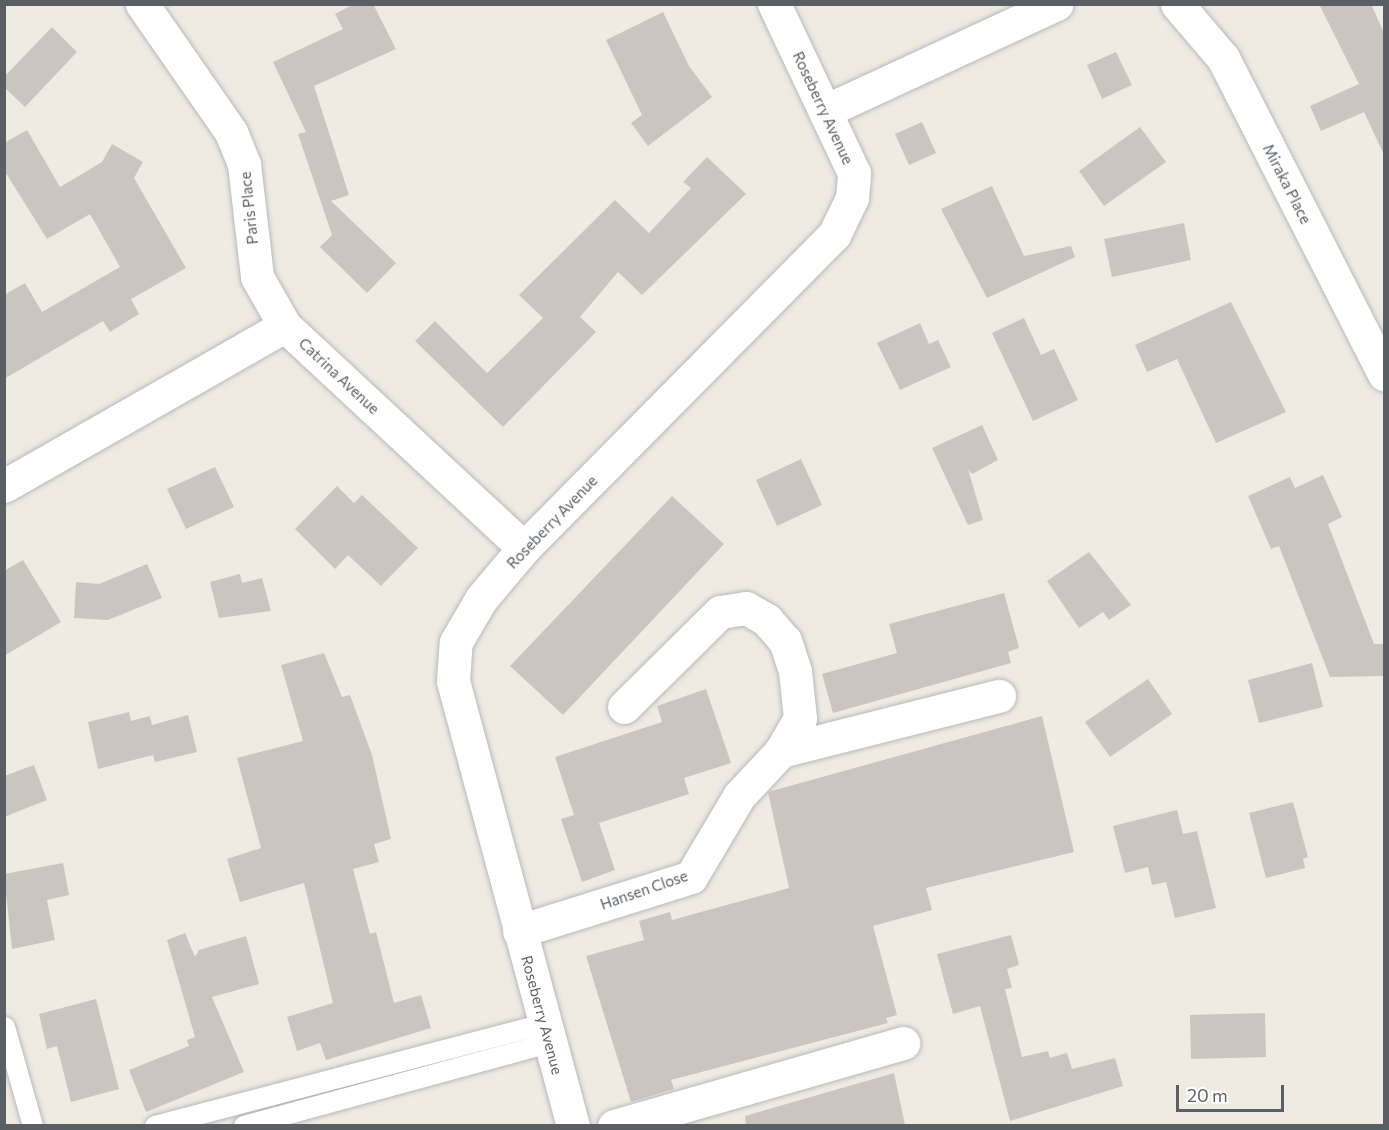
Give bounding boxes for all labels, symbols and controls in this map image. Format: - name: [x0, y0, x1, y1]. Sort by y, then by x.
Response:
- street label: Roseberry Avenue: [789, 49, 857, 167]
- street label: Miraka Place: [1259, 141, 1315, 227]
- street label: Paris Place: [236, 171, 262, 245]
- street label: Catrina Avenue: [295, 334, 383, 418]
- street label: Roseberry Avenue: [503, 472, 601, 572]
- street label: Hansen Close: [598, 867, 690, 913]
- street label: Roseberry Avenue: [517, 953, 567, 1077]
- scale bar: [1179, 1073, 1287, 1111]
- text: 20 m: [1187, 1084, 1228, 1106]

